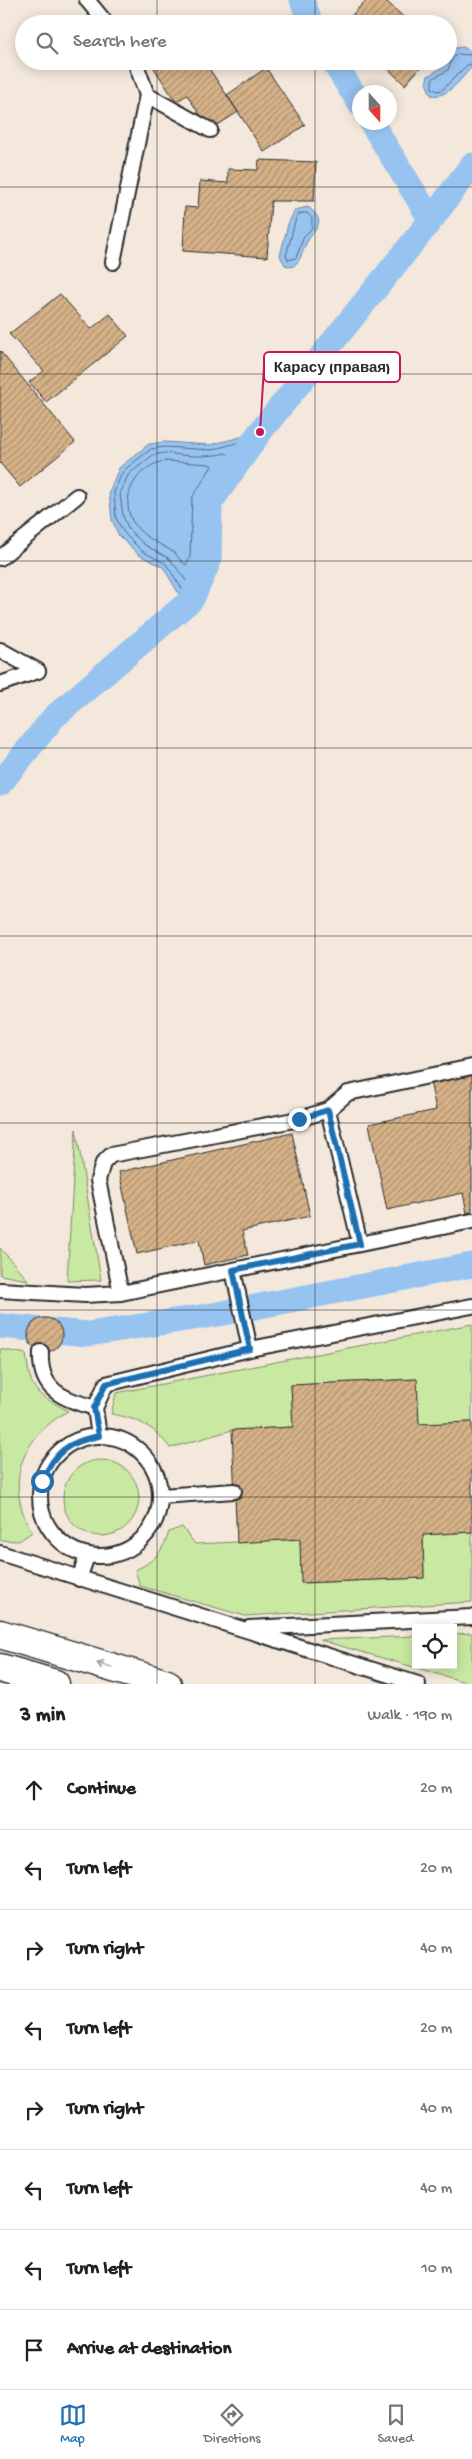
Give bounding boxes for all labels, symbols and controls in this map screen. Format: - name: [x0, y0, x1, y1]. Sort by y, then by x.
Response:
- search box: [15, 15, 457, 70]
- icon: search: [33, 29, 61, 57]
- text: Search here: [73, 31, 167, 54]
- north arrow: [352, 85, 397, 130]
- callout: Карасу (правая): [264, 352, 400, 382]
- text: Карасу (правая): [274, 360, 390, 378]
- route end: [288, 1108, 311, 1131]
- route start: [31, 1470, 54, 1493]
- map controls: [412, 1624, 457, 1669]
- button: locate: [412, 1624, 457, 1669]
- one-way arrow: [96, 1660, 112, 1669]
- text: 3 min: [20, 1704, 65, 1729]
- text: Walk · 190 m: [368, 1707, 452, 1726]
- icon: ahead: [20, 1776, 48, 1804]
- text: Continue: [67, 1778, 136, 1801]
- text: 20 m: [420, 1780, 452, 1799]
- icon: left: [20, 1856, 48, 1884]
- text: Turn left: [67, 1858, 131, 1881]
- text: 20 m: [420, 1860, 452, 1879]
- icon: right: [20, 1936, 48, 1964]
- text: Turn right: [67, 1938, 143, 1961]
- text: 40 m: [420, 1940, 452, 1959]
- icon: left: [20, 2016, 48, 2044]
- text: Turn left: [67, 2018, 131, 2041]
- text: 20 m: [420, 2020, 452, 2039]
- icon: right: [20, 2096, 48, 2124]
- text: Turn right: [67, 2098, 143, 2121]
- text: 40 m: [420, 2100, 452, 2119]
- icon: left: [20, 2176, 48, 2204]
- text: Turn left: [67, 2178, 131, 2201]
- text: 40 m: [420, 2180, 452, 2199]
- icon: left: [20, 2256, 48, 2284]
- text: Turn left: [67, 2258, 131, 2281]
- text: 10 m: [421, 2260, 452, 2279]
- icon: arrive: [20, 2336, 48, 2364]
- text: Arrive at destination: [67, 2338, 231, 2361]
- tab: Map: [59, 2401, 87, 2448]
- tab: Directions: [204, 2401, 261, 2448]
- tab: Saved: [378, 2401, 413, 2448]

